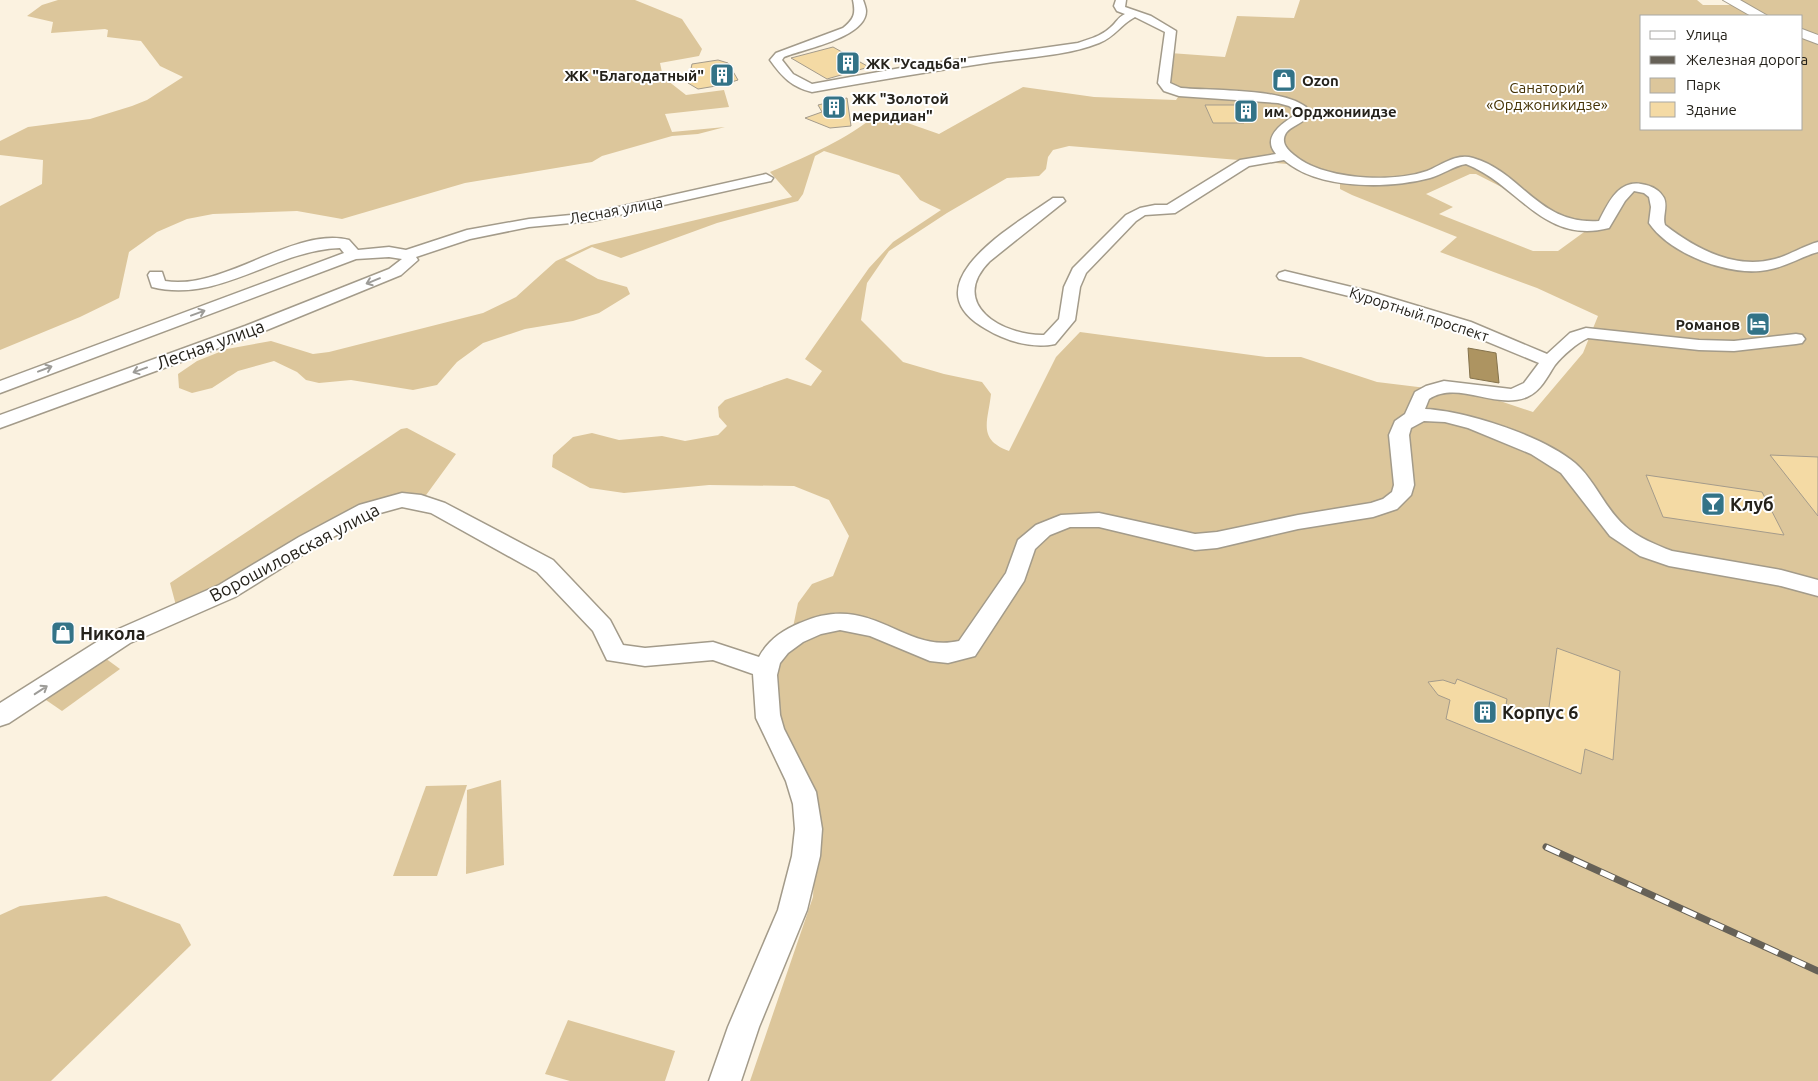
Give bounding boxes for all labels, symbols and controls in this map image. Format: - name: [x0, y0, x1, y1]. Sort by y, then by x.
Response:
- legend: [1640, 15, 1803, 130]
- text: Улица: [1686, 26, 1728, 43]
- building icon: ЖК "Усадьба": [835, 50, 861, 76]
- text: Железная дорога: [1686, 51, 1808, 68]
- place label: ЖК "Усадьба": [866, 55, 967, 72]
- building icon: ЖК "Благодатный": [709, 62, 735, 88]
- place label: ЖК "Благодатный": [564, 67, 704, 84]
- shop icon: Ozon: [1271, 67, 1297, 93]
- place label: Ozon: [1302, 72, 1339, 89]
- text: Парк: [1686, 76, 1721, 93]
- park label: Санаторий «Орджоникидзе»: [1486, 79, 1608, 113]
- place label: ЖК "Золотой меридиан": [852, 90, 949, 124]
- building icon: ЖК "Золотой меридиан": [821, 94, 847, 120]
- building icon: им. Орджониидзе: [1233, 98, 1259, 124]
- text: Здание: [1686, 101, 1737, 118]
- place label: им. Орджониидзе: [1264, 103, 1397, 120]
- street label: Лесная улица: [568, 193, 664, 227]
- one-way arrow: [366, 276, 381, 286]
- street label: Курортный проспект: [1347, 283, 1491, 345]
- one-way arrow: [190, 308, 205, 317]
- hotel icon: Романов: [1745, 311, 1771, 337]
- street label: Лесная улица: [153, 315, 267, 373]
- place label: Романов: [1676, 316, 1740, 333]
- one-way arrow: [38, 364, 53, 373]
- one-way arrow: [132, 366, 148, 376]
- bar icon: Клуб: [1700, 491, 1726, 517]
- place label: Клуб: [1730, 494, 1774, 514]
- street label: Ворошиловская улица: [206, 499, 382, 605]
- shop icon: Никола: [50, 620, 76, 646]
- place label: Никола: [80, 623, 145, 643]
- one-way arrow: [34, 684, 48, 695]
- building icon: Корпус 6: [1472, 699, 1498, 725]
- place label: Корпус 6: [1502, 702, 1578, 722]

